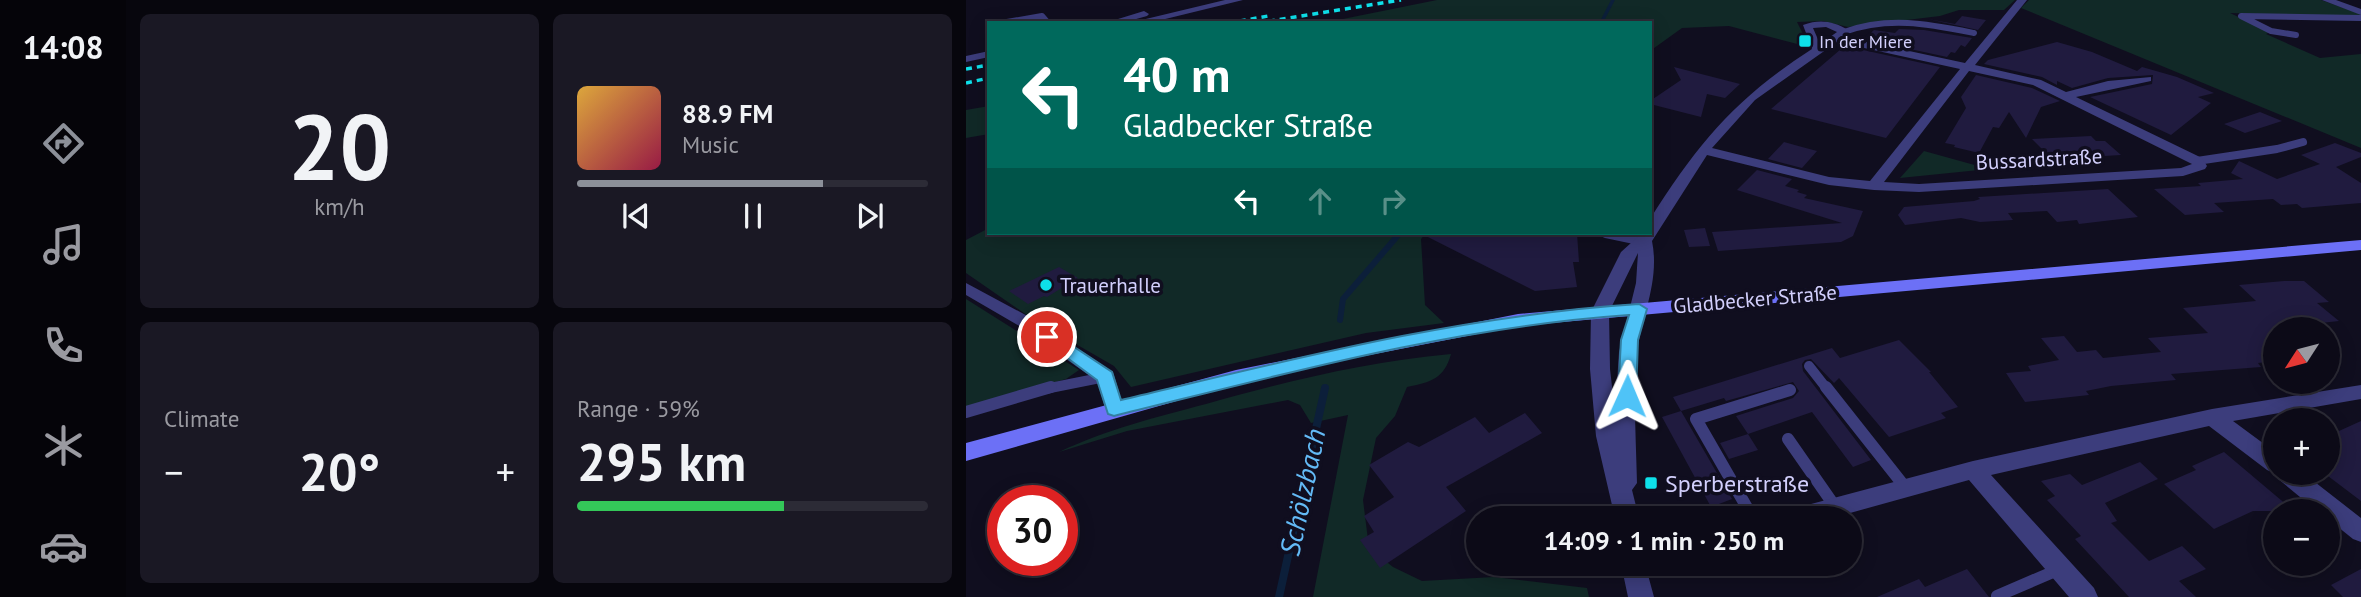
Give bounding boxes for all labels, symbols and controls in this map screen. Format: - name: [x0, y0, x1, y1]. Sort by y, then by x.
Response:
- text: 14:08: [22, 26, 104, 68]
- place label: In der Miere: [1819, 30, 1912, 53]
- marker: In der Miere: [1797, 33, 1813, 49]
- text: 40 m: [1123, 42, 1230, 106]
- icon: left: [1008, 49, 1099, 140]
- text: 20: [288, 87, 391, 205]
- text: 88.9 FM: [682, 97, 773, 130]
- text: Gladbecker Straße: [1123, 104, 1373, 146]
- icon: directions: [39, 119, 88, 168]
- text: Music: [682, 130, 739, 159]
- street label: Bussardstraße: [1975, 142, 2103, 176]
- icon: left: [1228, 182, 1266, 220]
- icon: ahead: [1301, 182, 1339, 220]
- icon: right: [1374, 182, 1412, 220]
- text: km/h: [314, 192, 365, 221]
- icon: previous: [617, 197, 655, 235]
- icon: pause: [734, 197, 772, 235]
- icon: next: [851, 197, 889, 235]
- icon: music: [39, 220, 88, 269]
- place label: Trauerhalle: [1060, 272, 1161, 299]
- marker: Trauerhalle: [1038, 277, 1054, 293]
- street label: Gladbecker Straße: [1672, 278, 1838, 320]
- pin: [1017, 307, 1077, 367]
- north arrow: [2263, 317, 2340, 394]
- map controls: [2263, 317, 2340, 576]
- icon: arrive: [1028, 318, 1066, 356]
- icon: phone: [39, 321, 88, 370]
- position arrow: [1590, 359, 1664, 433]
- text: Range · 59%: [577, 394, 700, 423]
- text: Climate: [164, 404, 239, 433]
- button: +: [2263, 408, 2340, 485]
- icon: climate: [39, 421, 88, 470]
- water label: Schölzbach: [1270, 425, 1334, 559]
- text: 295 km: [577, 428, 746, 495]
- text: 20°: [299, 438, 380, 505]
- text: −: [164, 447, 183, 496]
- text: +: [496, 447, 515, 496]
- place label: Sperberstraße: [1665, 468, 1809, 499]
- marker: Sperberstraße: [1643, 475, 1659, 491]
- speed limit sign: 30: [987, 485, 1078, 576]
- button: −: [2263, 499, 2340, 576]
- icon: car: [39, 522, 88, 571]
- text: 14:09 · 1 min · 250 m: [1544, 524, 1784, 557]

